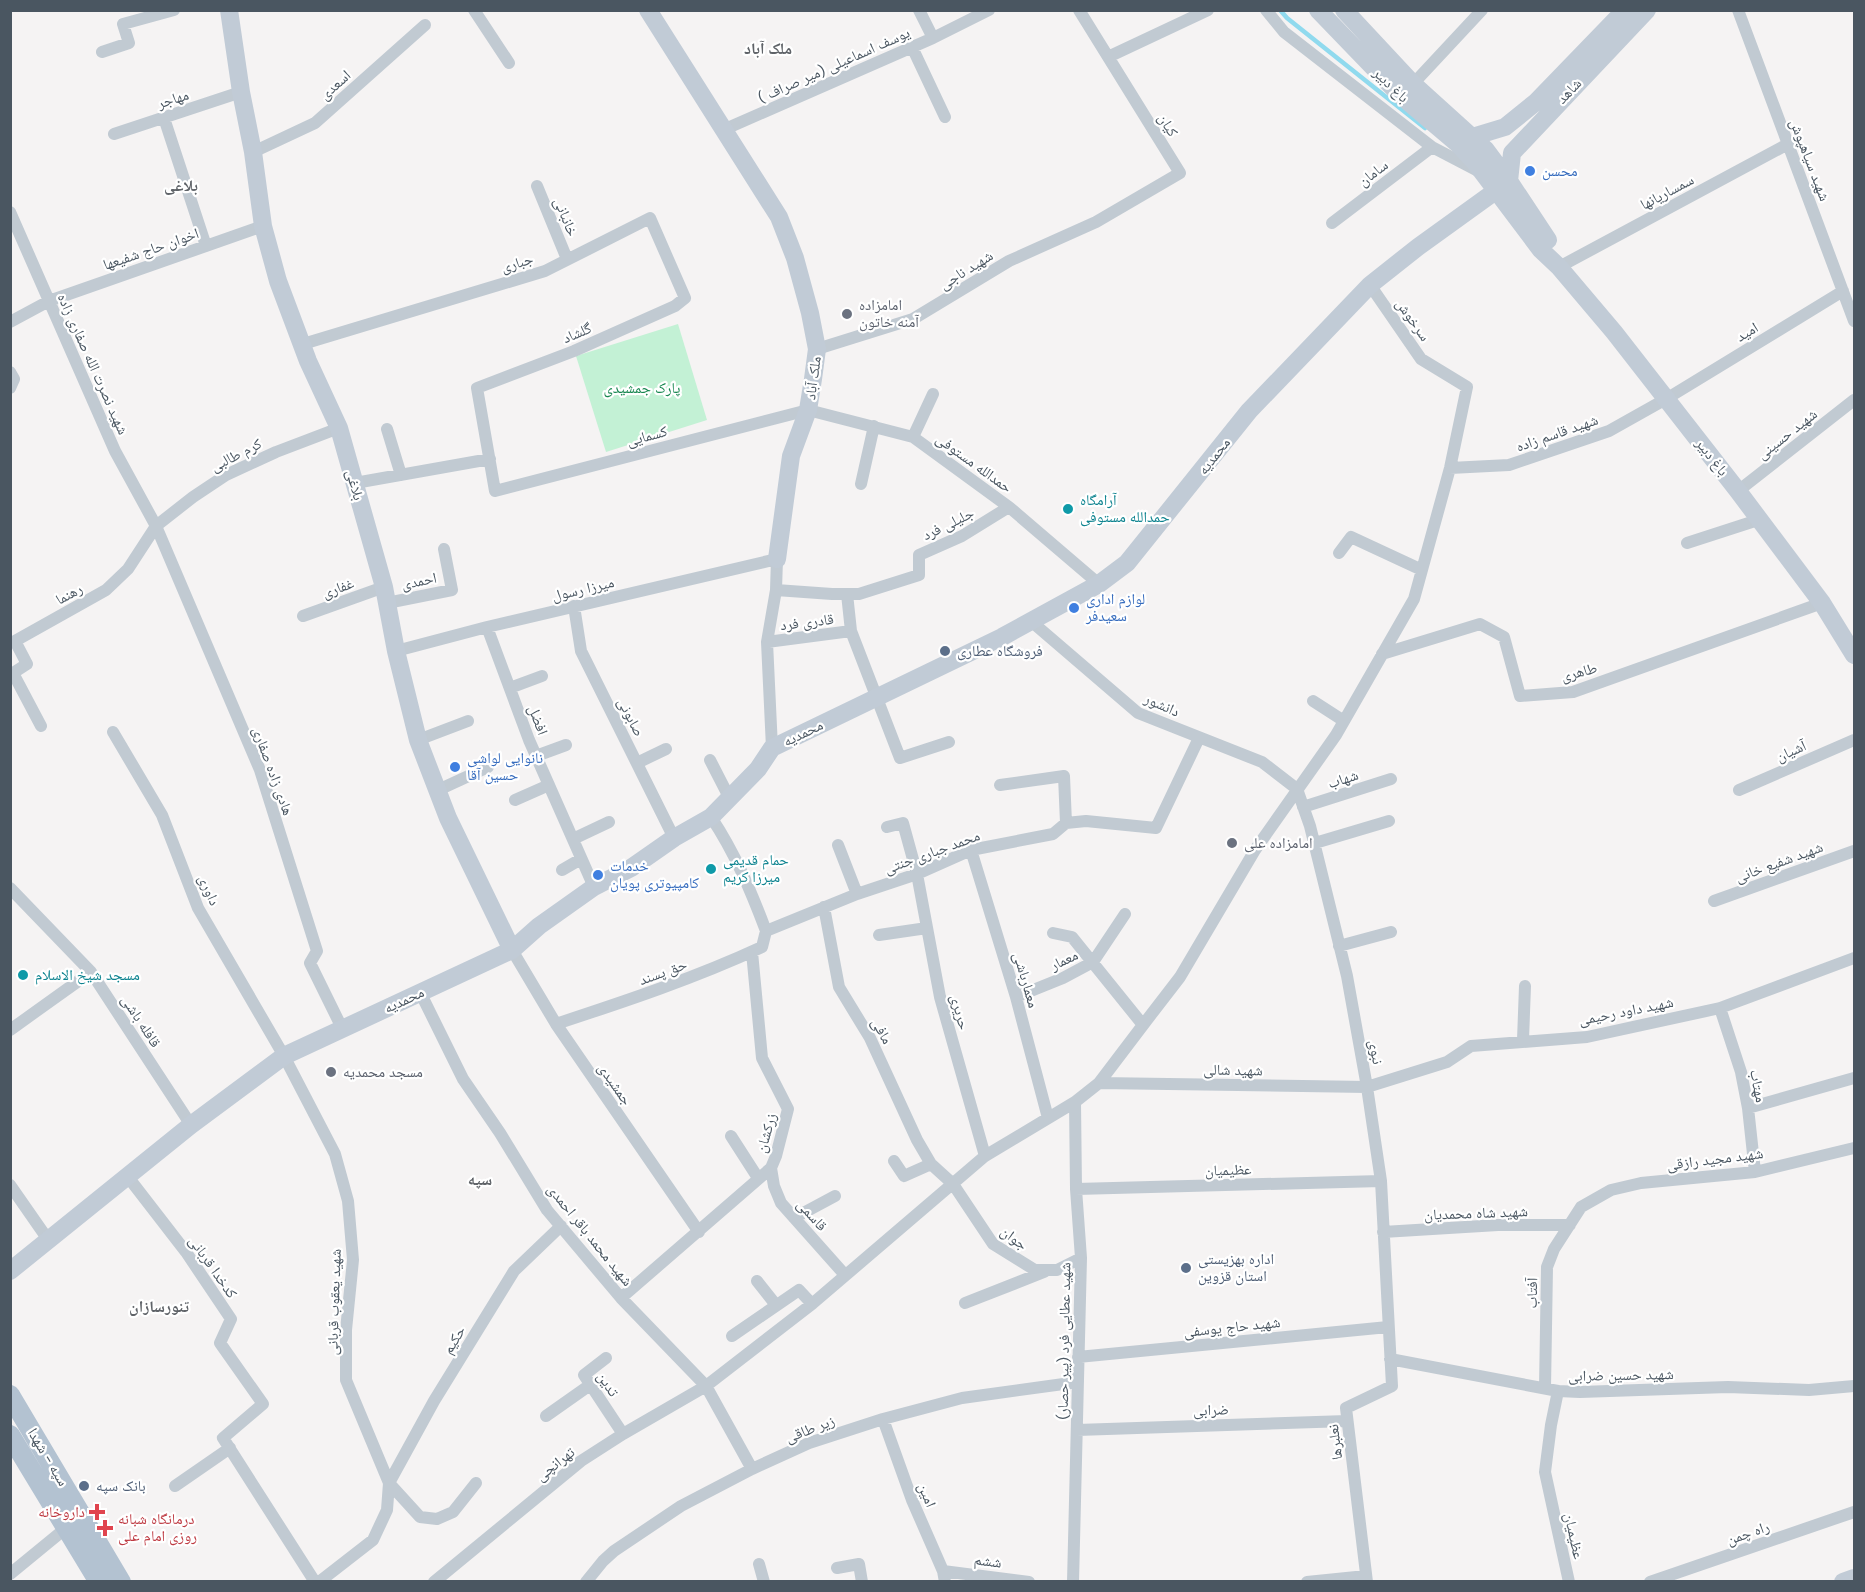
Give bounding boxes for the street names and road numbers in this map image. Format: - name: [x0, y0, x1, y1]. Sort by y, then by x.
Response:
- street label: یوسف اسماعیلی (میر صراف ): [755, 22, 913, 108]
- street label: باغ دبیر: [1368, 62, 1413, 107]
- street label: اسعدی: [315, 66, 355, 104]
- street label: شاهد: [1552, 74, 1586, 108]
- street label: مهاجر: [154, 85, 191, 114]
- street label: کیان: [1153, 109, 1183, 141]
- street label: شهید سیاهپوش: [1785, 116, 1835, 204]
- street label: سامان: [1354, 155, 1392, 191]
- street label: سمساریانها: [1637, 169, 1697, 214]
- street label: خانبانی: [549, 195, 583, 240]
- street label: اخوان حاج شفیعها: [100, 223, 202, 275]
- street label: شهید ناجی: [935, 246, 997, 294]
- street label: جباری: [498, 249, 536, 277]
- street label: شهید نصرت الله صفاری زاده: [53, 290, 133, 438]
- street label: سرخوش: [1391, 295, 1435, 345]
- street label: گلشاد: [559, 318, 595, 348]
- street label: امید: [1732, 318, 1762, 346]
- street label: ملک آباد: [800, 355, 826, 401]
- street label: شهید حسینی: [1753, 404, 1821, 464]
- street label: شهید قاسم زاده: [1513, 410, 1601, 456]
- street label: کسمایی: [624, 421, 670, 451]
- street label: حمدالله مستوفی: [932, 429, 1017, 498]
- street label: محمدیه: [1193, 433, 1235, 479]
- street label: باغ دبیر: [1690, 433, 1733, 480]
- street label: کرم طالبی: [207, 434, 265, 476]
- street label: بلاغی: [341, 467, 369, 503]
- street label: جلیلی فرد: [919, 503, 978, 545]
- street label: احمدی: [399, 568, 439, 594]
- street label: میرزا رسول: [550, 572, 616, 606]
- street label: غفاری: [319, 573, 357, 603]
- street label: رهنما: [52, 578, 86, 609]
- street label: قادری فرد: [779, 609, 835, 635]
- street label: طاهری: [1559, 658, 1599, 686]
- street label: دانشور: [1140, 688, 1183, 722]
- street label: صابونی: [613, 694, 649, 740]
- street label: افضل: [523, 702, 553, 738]
- street label: محمدیه: [780, 715, 826, 751]
- street label: هادی زاده صفاری: [248, 724, 298, 818]
- street label: آشیان: [1773, 735, 1811, 767]
- street label: شهاب: [1325, 765, 1361, 793]
- street label: محمد جباری جنتی: [881, 825, 983, 879]
- street label: شهید شفیع خانی: [1732, 837, 1826, 887]
- street label: داوری: [193, 871, 225, 909]
- street label: معمار: [1046, 945, 1081, 976]
- street label: معمارباشی: [1009, 950, 1044, 1010]
- street label: حق پسند: [636, 954, 690, 990]
- street label: محمدیه: [381, 982, 427, 1018]
- street label: قافله باشی: [117, 991, 165, 1051]
- street label: حریری: [946, 992, 974, 1032]
- street label: شهید داود رحیمی: [1577, 992, 1675, 1030]
- street label: مافی: [867, 1014, 897, 1048]
- street label: نبوی: [1364, 1038, 1388, 1066]
- street label: جمشیدی: [593, 1059, 637, 1110]
- street label: شهید شالی: [1203, 1059, 1263, 1081]
- street label: مهتاب: [1745, 1068, 1771, 1104]
- street label: زرکشان: [751, 1111, 781, 1155]
- street label: شهید مجید رازقی: [1666, 1143, 1765, 1175]
- street label: عظیمیان: [1204, 1159, 1252, 1181]
- street label: شهید محمد باقر احمدی: [543, 1180, 638, 1290]
- street label: قاسمی: [792, 1195, 832, 1235]
- street label: شهید شاه محمدیان: [1424, 1201, 1528, 1225]
- street label: جوان: [996, 1221, 1032, 1255]
- street label: کدخدا قربانی: [184, 1232, 242, 1302]
- street label: شهید یعقوب قربانی: [322, 1248, 346, 1356]
- street label: شهید عطایی فرد (پیر حصار): [1053, 1262, 1075, 1420]
- street label: آفتاب: [1522, 1276, 1542, 1309]
- street label: شهید حاج یوسفی: [1183, 1312, 1281, 1342]
- street label: حکیم: [438, 1322, 470, 1358]
- street label: شهید حسین ضرابی: [1568, 1364, 1674, 1386]
- street label: تدین: [592, 1368, 624, 1401]
- street label: ضرابی: [1193, 1399, 1229, 1421]
- street label: زیر طاقی: [782, 1410, 838, 1448]
- street label: نعلبرها: [1323, 1423, 1347, 1461]
- street label: سپه - شهدا: [23, 1424, 73, 1490]
- street label: تهرانچی: [531, 1442, 579, 1486]
- street label: امین: [913, 1480, 941, 1510]
- street label: عظیمیان: [1559, 1511, 1589, 1561]
- street label: راه چمن: [1724, 1516, 1772, 1550]
- street label: ششم: [973, 1549, 1003, 1573]

